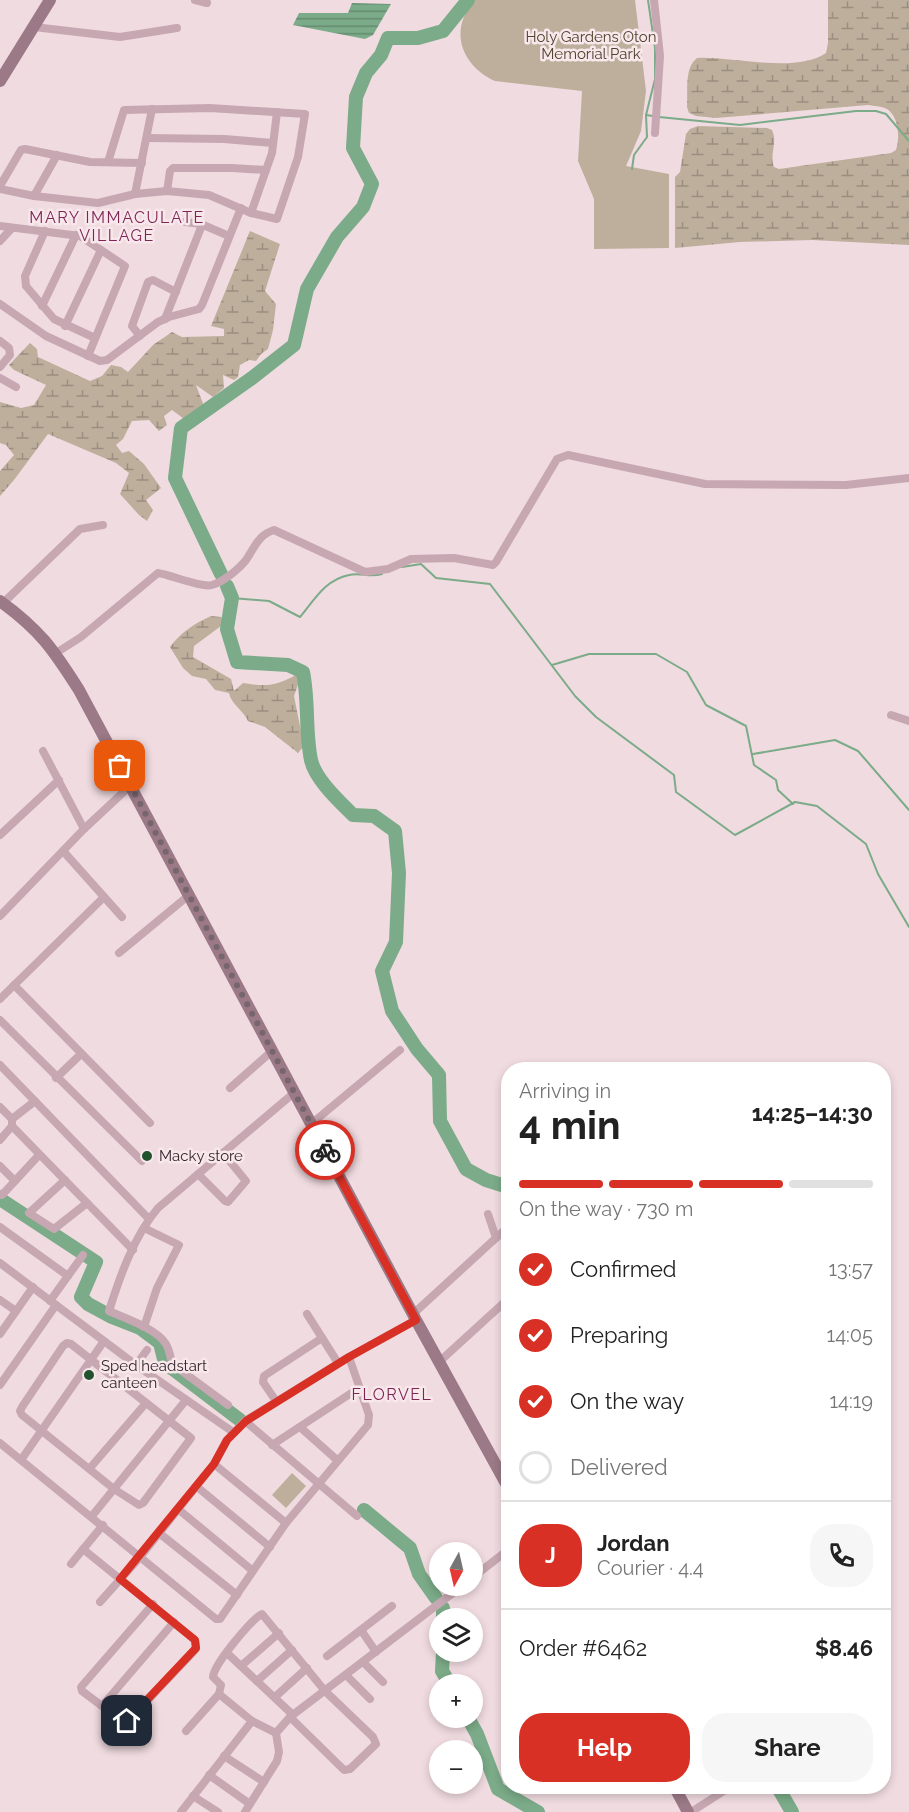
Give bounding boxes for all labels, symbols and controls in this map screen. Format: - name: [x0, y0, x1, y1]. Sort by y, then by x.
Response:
- park label: Holy Gardens Oton Memorial Park: [526, 28, 657, 63]
- district label: MARY IMMACULATE VILLAGE: [29, 208, 205, 245]
- pin: [94, 740, 145, 791]
- icon: bag: [103, 749, 136, 782]
- text: Arriving in: [519, 1079, 611, 1103]
- text: 14:25–14:30: [752, 1100, 873, 1126]
- text: 4 min: [519, 1102, 620, 1148]
- courier: [295, 1120, 355, 1180]
- icon: bike: [309, 1134, 342, 1167]
- place label: Macky store: [159, 1147, 243, 1165]
- marker: Macky store: [140, 1149, 154, 1163]
- text: On the way · 730 m: [519, 1197, 693, 1221]
- icon: check: [519, 1253, 552, 1286]
- text: Confirmed: [570, 1256, 677, 1282]
- text: 13:57: [828, 1257, 873, 1281]
- icon: check: [519, 1319, 552, 1352]
- text: Preparing: [570, 1322, 668, 1348]
- text: 14:05: [827, 1323, 873, 1347]
- place label: Sped headstart canteen: [101, 1357, 207, 1392]
- marker: Sped headstart canteen: [82, 1368, 96, 1382]
- district label: FLORVEL: [352, 1385, 432, 1404]
- icon: check: [519, 1385, 552, 1418]
- text: On the way: [570, 1388, 684, 1414]
- text: 14:19: [829, 1389, 873, 1413]
- text: Delivered: [570, 1454, 668, 1480]
- button: phone: [810, 1524, 873, 1587]
- text: Jordan: [597, 1530, 669, 1556]
- north arrow: [429, 1542, 483, 1596]
- map controls: [429, 1542, 483, 1794]
- text: J: [545, 1542, 556, 1568]
- text: Courier · 4.4: [597, 1556, 704, 1580]
- button: layers: [429, 1608, 483, 1662]
- text: Order #6462: [519, 1635, 647, 1661]
- text: $8.46: [815, 1635, 873, 1661]
- button: +: [429, 1674, 483, 1728]
- pin: [101, 1695, 152, 1746]
- icon: home: [110, 1704, 143, 1737]
- button: Help: [519, 1713, 690, 1782]
- button: Share: [702, 1713, 873, 1782]
- button: −: [429, 1740, 483, 1794]

